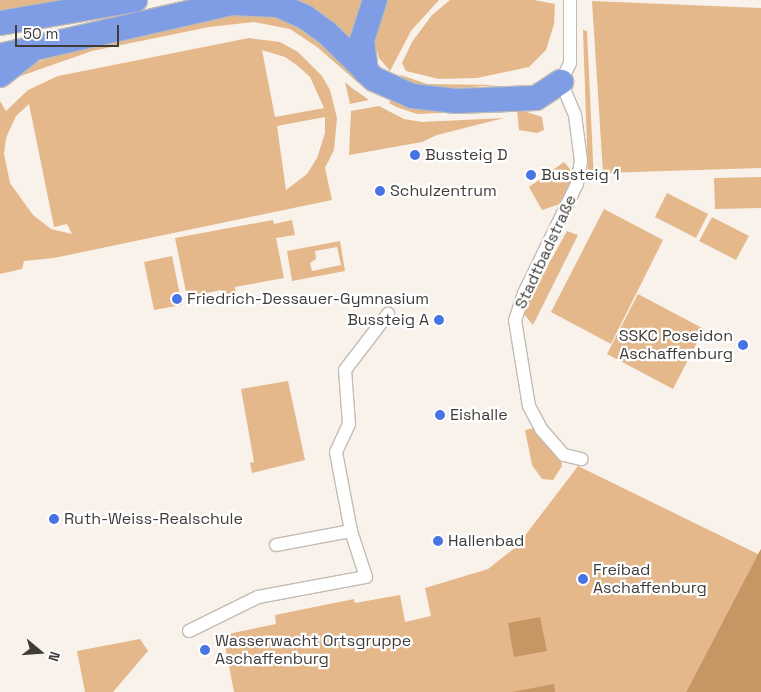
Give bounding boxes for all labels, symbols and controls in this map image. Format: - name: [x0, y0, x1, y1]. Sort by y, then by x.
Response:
- scale bar: [18, 15, 121, 47]
- text: 50 m: [23, 24, 58, 43]
- place label: Bussteig D: [425, 145, 508, 165]
- marker: Bussteig D: [409, 149, 421, 161]
- place label: Bussteig 1: [541, 165, 620, 185]
- marker: Bussteig 1: [525, 169, 537, 181]
- place label: Schulzentrum: [390, 181, 497, 201]
- marker: Schulzentrum: [374, 185, 386, 197]
- street label: Stadtbadstraße: [511, 192, 581, 312]
- place label: Friedrich-Dessauer-Gymnasium: [187, 289, 429, 309]
- marker: Friedrich-Dessauer-Gymnasium: [171, 293, 183, 305]
- place label: Bussteig A: [347, 310, 429, 330]
- marker: Bussteig A: [433, 314, 445, 326]
- place label: SSKC Poseidon Aschaffenburg: [619, 326, 733, 364]
- marker: SSKC Poseidon Aschaffenburg: [737, 339, 749, 351]
- place label: Eishalle: [450, 405, 508, 425]
- marker: Eishalle: [434, 409, 446, 421]
- place label: Ruth-Weiss-Realschule: [64, 509, 243, 529]
- marker: Ruth-Weiss-Realschule: [48, 513, 60, 525]
- place label: Hallenbad: [448, 531, 524, 551]
- marker: Hallenbad: [432, 535, 444, 547]
- place label: Freibad Aschaffenburg: [593, 560, 707, 598]
- marker: Freibad Aschaffenburg: [577, 573, 589, 585]
- north arrow: [15, 627, 65, 677]
- place label: Wasserwacht Ortsgruppe Aschaffenburg: [215, 631, 411, 669]
- marker: Wasserwacht Ortsgruppe Aschaffenburg: [199, 644, 211, 656]
- text: N: [44, 649, 64, 664]

